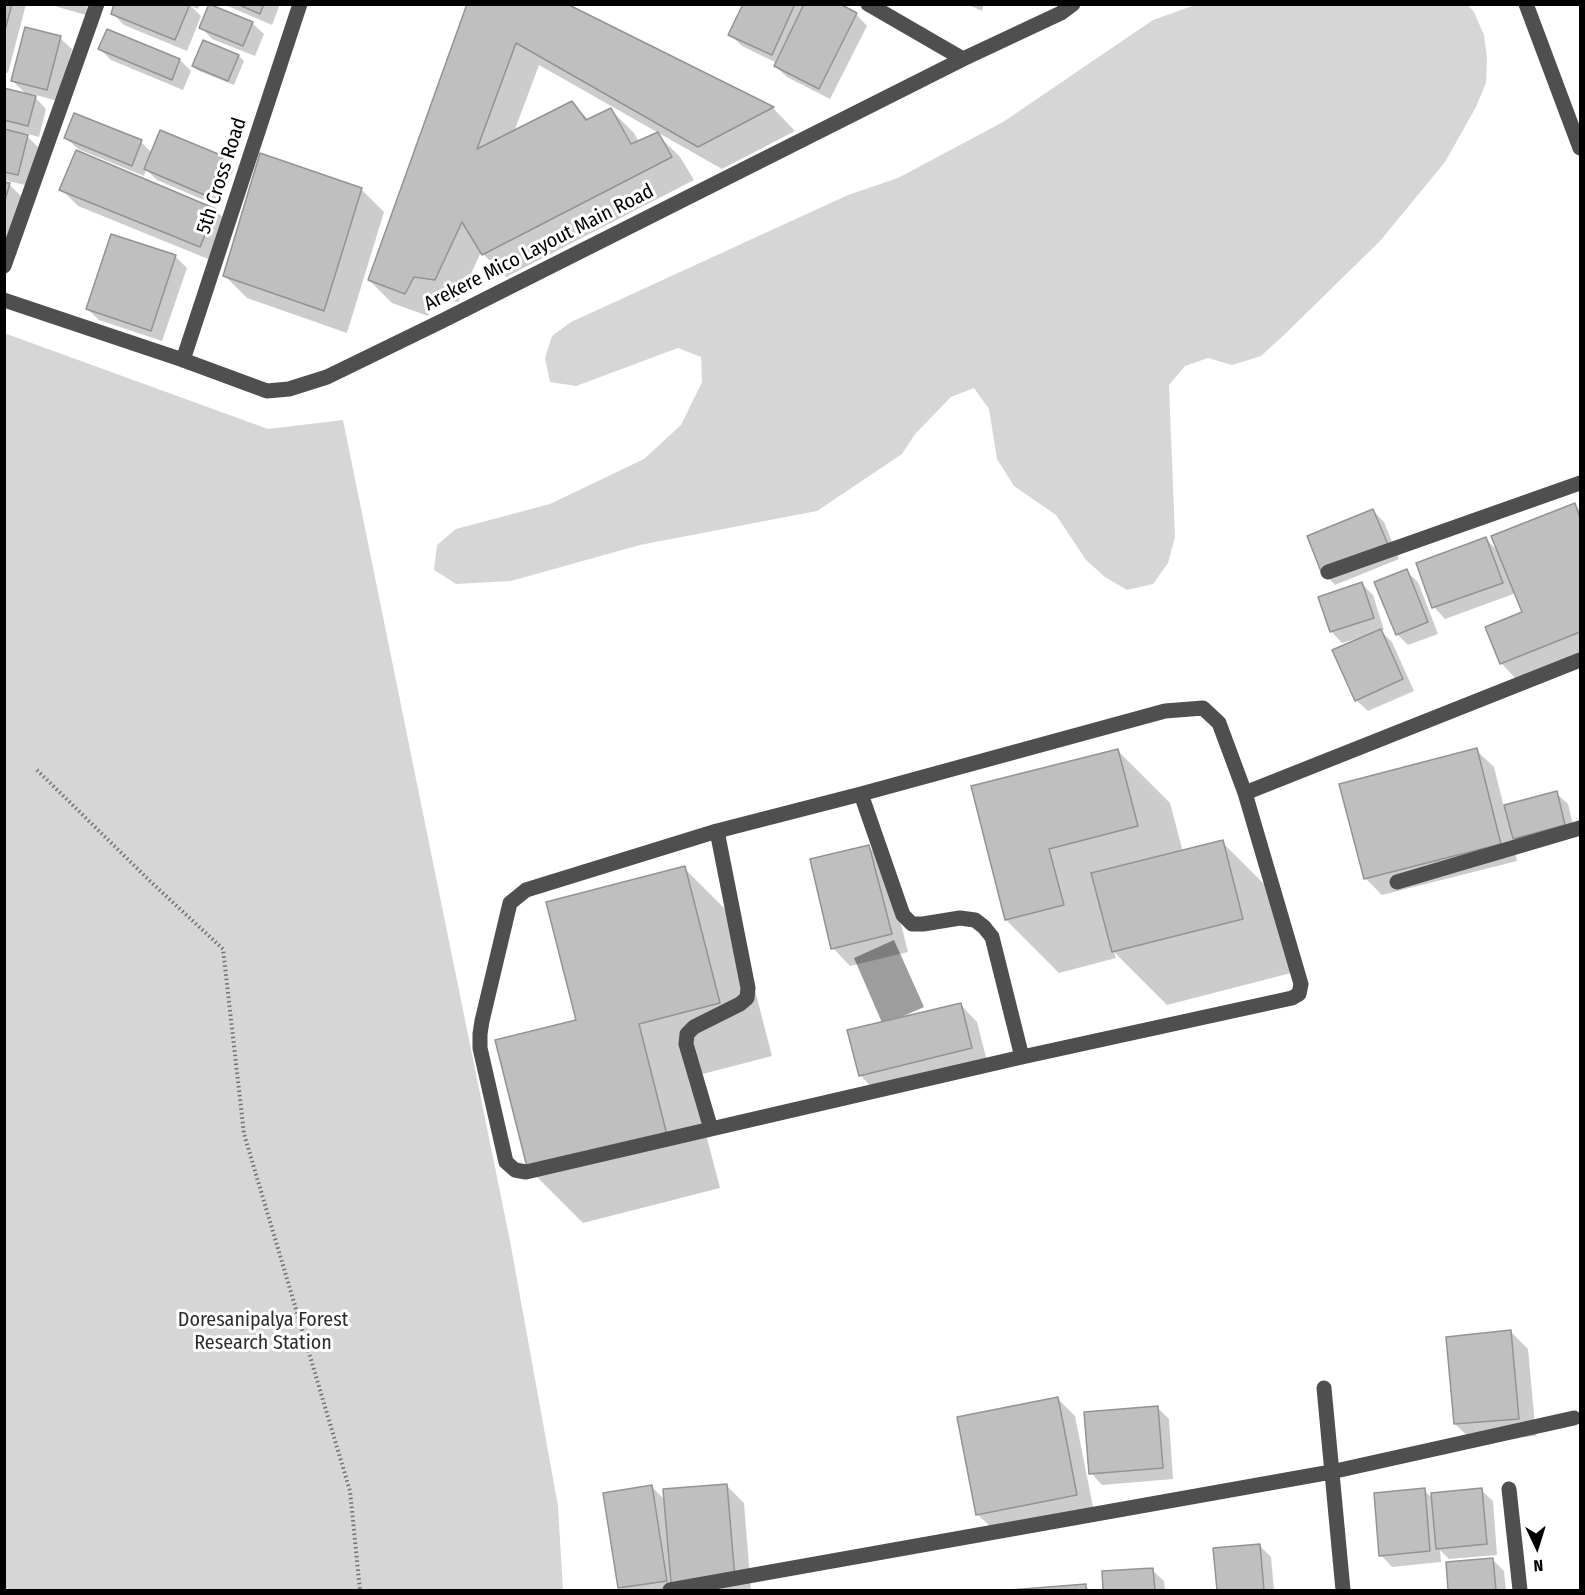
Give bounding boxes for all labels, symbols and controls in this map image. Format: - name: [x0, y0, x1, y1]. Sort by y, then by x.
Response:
- street label: 5th Cross Road: [192, 115, 252, 237]
- street label: Arekere Mico Layout Main Road: [420, 180, 658, 316]
- park label: Doresanipalya Forest Research Station: [178, 1308, 348, 1355]
- north arrow: [1507, 1517, 1567, 1577]
- text: N: [1533, 1556, 1544, 1575]

